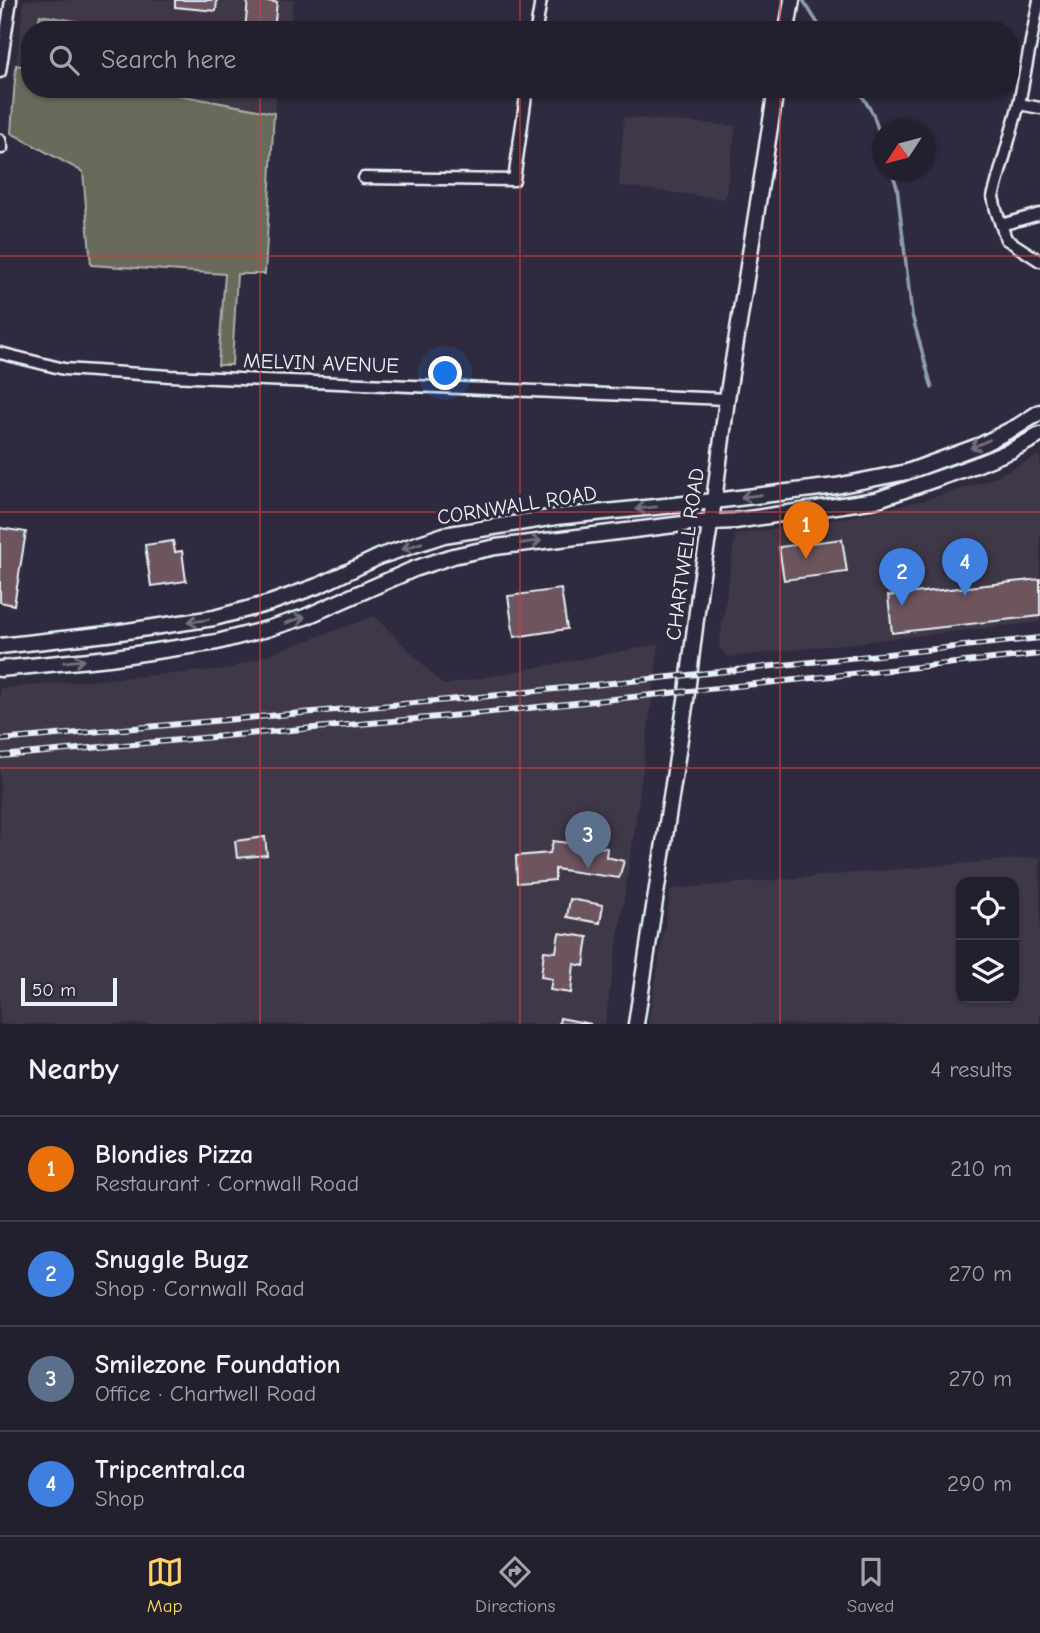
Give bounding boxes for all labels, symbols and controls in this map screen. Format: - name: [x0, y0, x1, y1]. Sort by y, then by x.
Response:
- search box: [21, 21, 1019, 98]
- icon: search: [45, 41, 83, 79]
- text: Search here: [101, 45, 236, 75]
- north arrow: [872, 119, 935, 182]
- street label: MELVIN AVENUE: [243, 348, 399, 378]
- your location: [428, 356, 462, 390]
- one-way arrow: [970, 438, 991, 451]
- street label: CHARTWELL ROAD: [661, 466, 709, 642]
- street label: CORNWALL ROAD: [435, 481, 599, 529]
- one-way arrow: [740, 490, 763, 503]
- one-way arrow: [636, 501, 658, 514]
- pin: 1: [783, 501, 829, 559]
- one-way arrow: [519, 536, 542, 549]
- pin: 4: [942, 538, 988, 596]
- one-way arrow: [402, 541, 424, 553]
- pin: 2: [879, 548, 925, 606]
- one-way arrow: [284, 613, 306, 625]
- one-way arrow: [188, 615, 210, 628]
- one-way arrow: [62, 655, 85, 668]
- pin: 3: [565, 811, 611, 869]
- map controls: [956, 877, 1019, 1003]
- button: locate: [956, 877, 1019, 940]
- button: layers: [956, 940, 1019, 1003]
- scale bar: [21, 975, 117, 1007]
- text: 50 m: [32, 979, 76, 1001]
- text: Nearby: [28, 1052, 119, 1087]
- text: 4 results: [930, 1056, 1012, 1083]
- text: Blondies Pizza: [95, 1140, 253, 1170]
- text: 1: [46, 1155, 56, 1182]
- text: 210 m: [950, 1155, 1012, 1182]
- text: Restaurant · Cornwall Road: [95, 1170, 359, 1197]
- text: Snuggle Bugz: [95, 1245, 248, 1275]
- text: 2: [45, 1260, 57, 1287]
- text: 270 m: [948, 1260, 1012, 1287]
- text: Shop · Cornwall Road: [95, 1275, 305, 1302]
- text: Smilezone Foundation: [95, 1350, 341, 1380]
- text: 3: [45, 1365, 57, 1392]
- text: 270 m: [948, 1365, 1012, 1392]
- text: Office · Chartwell Road: [95, 1380, 316, 1407]
- text: Tripcentral.ca: [95, 1455, 246, 1485]
- text: 4: [46, 1470, 56, 1497]
- text: 290 m: [947, 1470, 1012, 1497]
- text: Shop: [95, 1485, 144, 1512]
- tab: Map: [146, 1553, 184, 1617]
- tab: Directions: [475, 1553, 555, 1617]
- tab: Saved: [847, 1553, 894, 1617]

